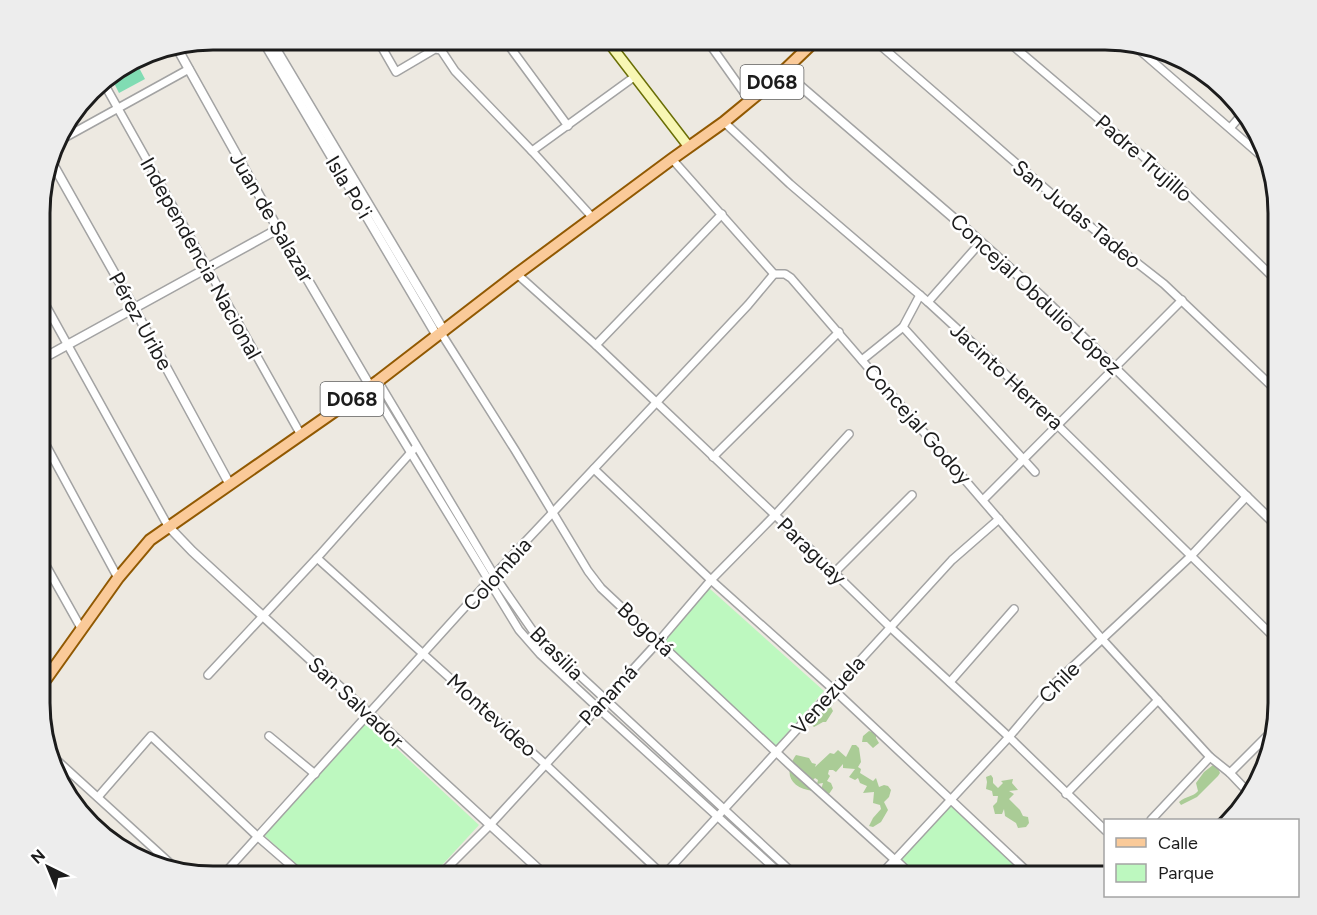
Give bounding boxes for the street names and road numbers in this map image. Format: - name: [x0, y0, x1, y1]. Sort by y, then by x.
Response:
- road number: D068: [740, 65, 804, 99]
- street label: Padre Trujillo: [1090, 109, 1198, 207]
- street label: Juan de Salazar: [225, 147, 319, 287]
- street label: Isla Po'i: [320, 151, 378, 223]
- street label: Independencia Nacional: [135, 153, 267, 363]
- street label: San Judas Tadeo: [1008, 155, 1146, 273]
- street label: Concejal Obdulio López: [945, 208, 1127, 380]
- street label: Pérez Uribe: [104, 268, 178, 374]
- street label: Jacinto Herrera: [945, 317, 1069, 435]
- street label: Concejal Godoy: [859, 359, 977, 489]
- road number: D068: [320, 382, 384, 416]
- street label: Paraguay: [772, 512, 852, 590]
- street label: Colombia: [458, 532, 536, 616]
- street label: Bogotá: [613, 597, 679, 661]
- street label: Brasilia: [525, 621, 589, 685]
- street label: San Salvador: [303, 651, 409, 753]
- street label: Venezuela: [786, 651, 870, 739]
- street label: Chile: [1033, 656, 1085, 708]
- street label: Panamá: [574, 660, 642, 730]
- street label: Montevideo: [442, 668, 542, 762]

